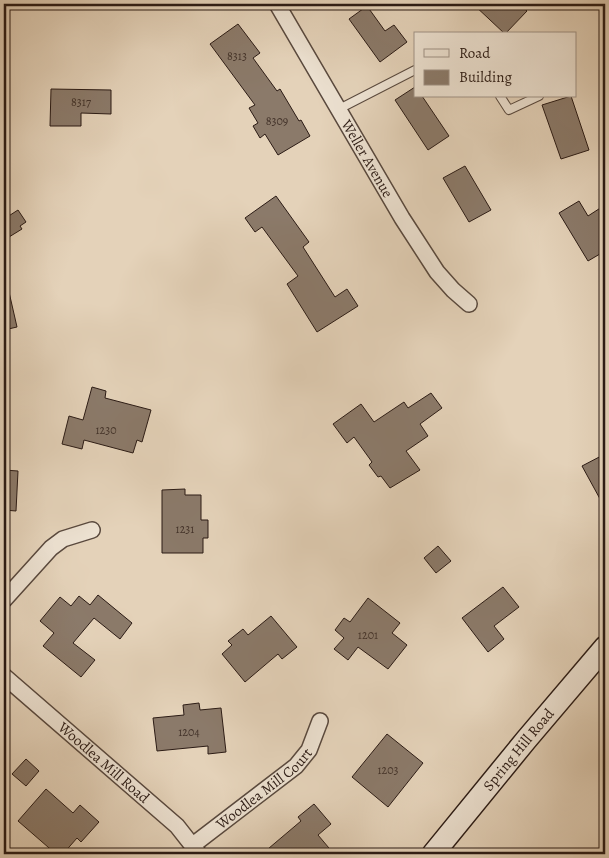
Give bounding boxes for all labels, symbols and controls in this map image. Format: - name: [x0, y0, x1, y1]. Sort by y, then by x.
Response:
- legend: [414, 32, 576, 98]
- text: Road: [459, 43, 491, 63]
- house number: 8313: [227, 48, 247, 64]
- text: Building: [459, 67, 512, 87]
- house number: 8317: [71, 94, 92, 110]
- house number: 8309: [266, 113, 288, 129]
- street label: Weller Avenue: [336, 115, 398, 201]
- house number: 1230: [95, 422, 117, 438]
- house number: 1231: [176, 521, 194, 537]
- house number: 1201: [358, 627, 378, 643]
- street label: Spring Hill Road: [478, 703, 559, 795]
- street label: Woodlea Mill Road: [53, 717, 154, 808]
- house number: 1204: [178, 724, 200, 740]
- street label: Woodlea Mill Court: [211, 744, 317, 834]
- house number: 1203: [377, 762, 399, 778]

